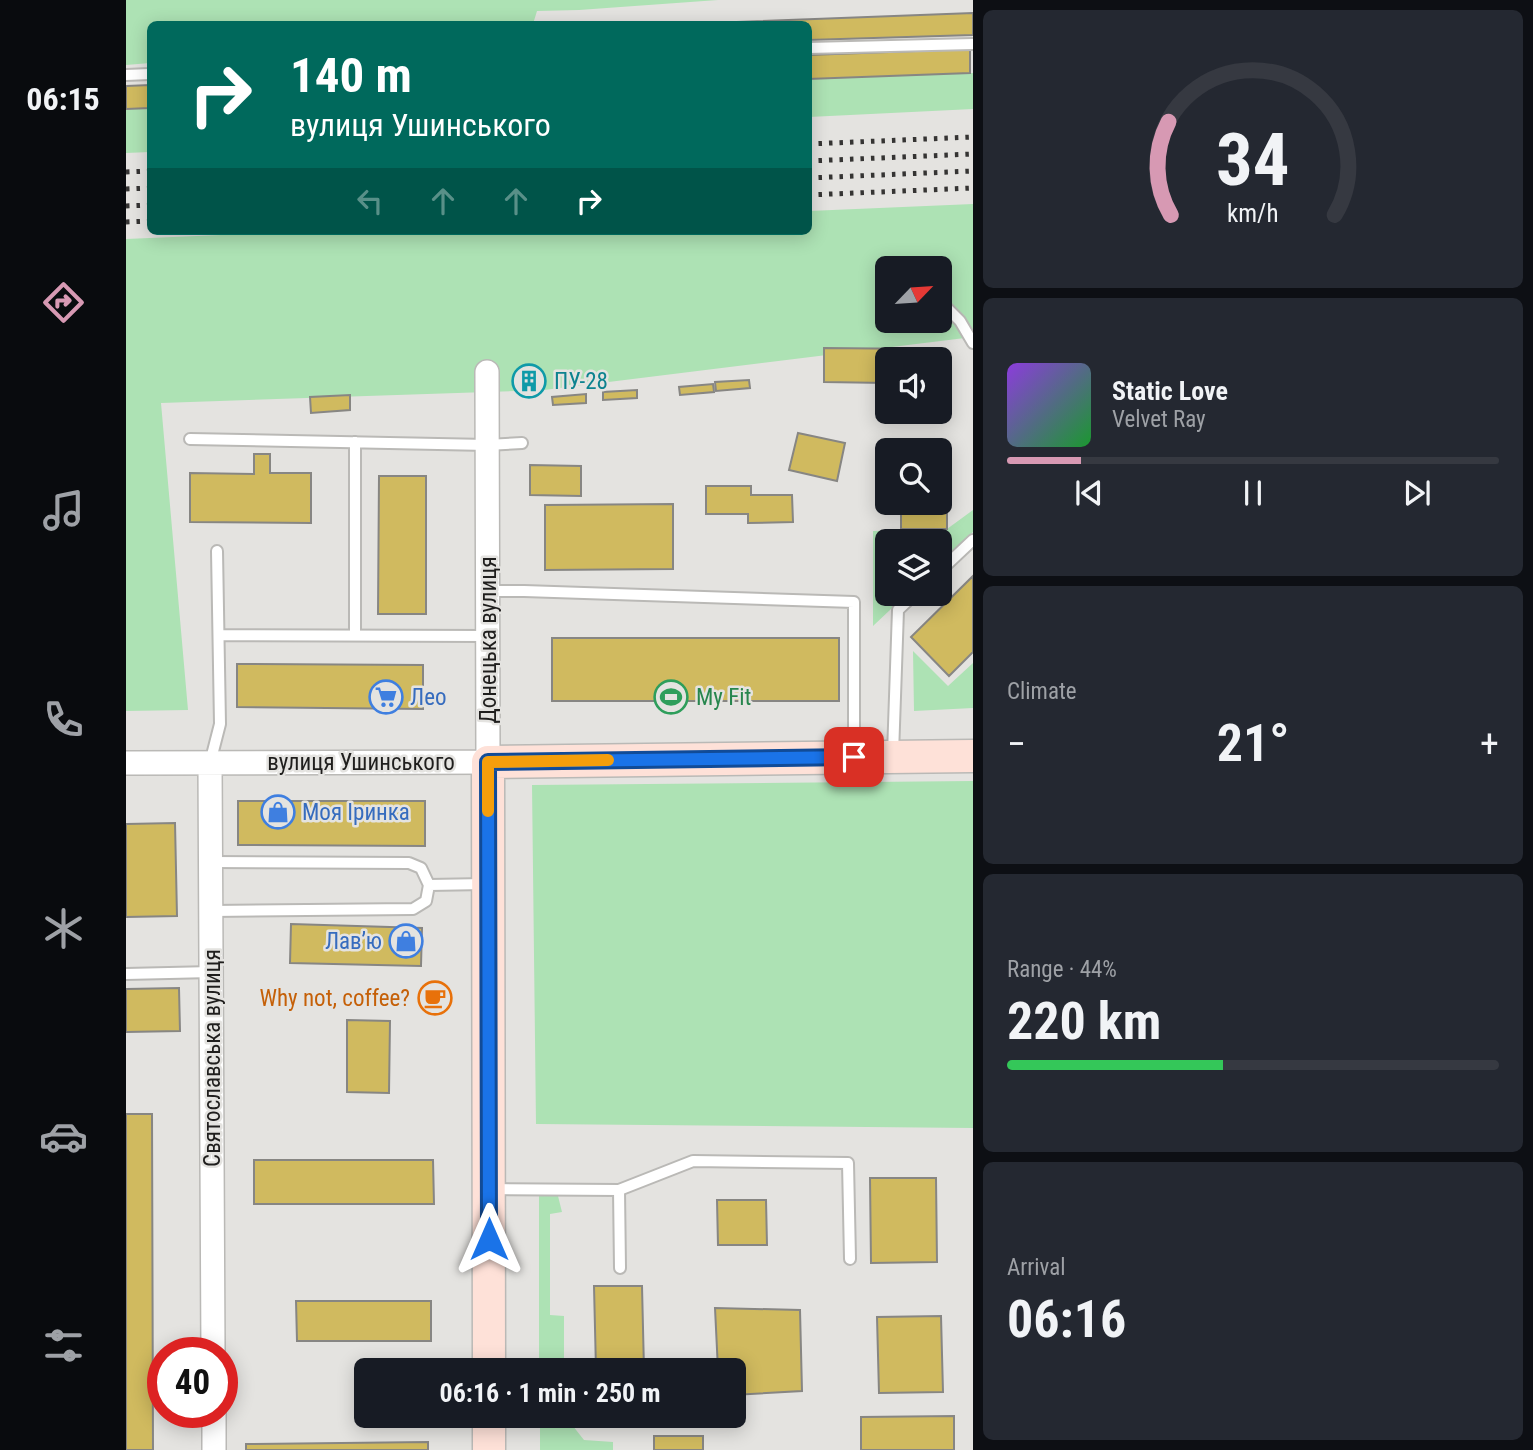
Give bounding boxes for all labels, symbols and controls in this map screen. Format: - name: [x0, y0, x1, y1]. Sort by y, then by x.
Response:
- text: 140 m: [290, 47, 412, 104]
- icon: right: [175, 49, 266, 140]
- text: 06:15: [26, 80, 100, 118]
- text: вулиця Ушинського: [290, 106, 551, 144]
- text: 34: [1216, 117, 1290, 203]
- icon: left: [351, 182, 389, 220]
- icon: ahead: [424, 182, 462, 220]
- icon: ahead: [497, 182, 535, 220]
- icon: right: [570, 182, 608, 220]
- text: km/h: [1227, 199, 1279, 228]
- north arrow: [875, 256, 952, 332]
- map controls: [875, 256, 952, 606]
- icon: directions: [39, 278, 88, 327]
- button: sound: [875, 347, 952, 424]
- building icon: ПУ-28: [510, 362, 548, 400]
- place label: ПУ-28: [554, 368, 608, 395]
- text: Static Love: [1112, 376, 1228, 406]
- text: Velvet Ray: [1112, 406, 1206, 433]
- button: search: [875, 438, 952, 515]
- icon: previous: [1070, 474, 1108, 512]
- icon: pause: [1234, 474, 1272, 512]
- icon: next: [1398, 474, 1436, 512]
- icon: music: [39, 486, 88, 535]
- button: layers: [875, 529, 952, 606]
- street label: Донецька вулиця: [475, 557, 502, 723]
- supermarket icon: Лео: [367, 678, 405, 716]
- sports icon: My Fit: [652, 678, 690, 716]
- text: Climate: [1007, 678, 1077, 705]
- place label: Лео: [410, 684, 447, 711]
- place label: My Fit: [696, 684, 751, 711]
- icon: phone: [39, 695, 88, 744]
- text: 21°: [1217, 713, 1289, 774]
- text: −: [1007, 722, 1026, 766]
- text: +: [1480, 722, 1499, 766]
- pin: [824, 727, 884, 787]
- icon: arrive: [835, 738, 873, 776]
- street label: вулиця Ушинського: [267, 749, 455, 776]
- shop icon: Моя Іринка: [259, 793, 297, 831]
- place label: Моя Іринка: [302, 799, 410, 826]
- icon: climate: [39, 904, 88, 953]
- shop icon: Лав’ю: [387, 922, 425, 960]
- place label: Лав’ю: [325, 928, 382, 955]
- street label: Святославська вулиця: [199, 949, 226, 1167]
- text: Range · 44%: [1007, 956, 1117, 983]
- cafe icon: Why not, coffee?: [416, 979, 454, 1017]
- place label: Why not, coffee?: [259, 985, 410, 1012]
- text: 220 km: [1007, 991, 1161, 1052]
- icon: car: [39, 1112, 88, 1161]
- position arrow: [452, 1202, 526, 1276]
- text: Arrival: [1007, 1254, 1066, 1281]
- text: 06:16: [1007, 1289, 1126, 1350]
- icon: filters: [39, 1321, 88, 1370]
- speed limit sign: 40: [147, 1337, 238, 1428]
- text: 06:16 · 1 min · 250 m: [440, 1378, 660, 1408]

